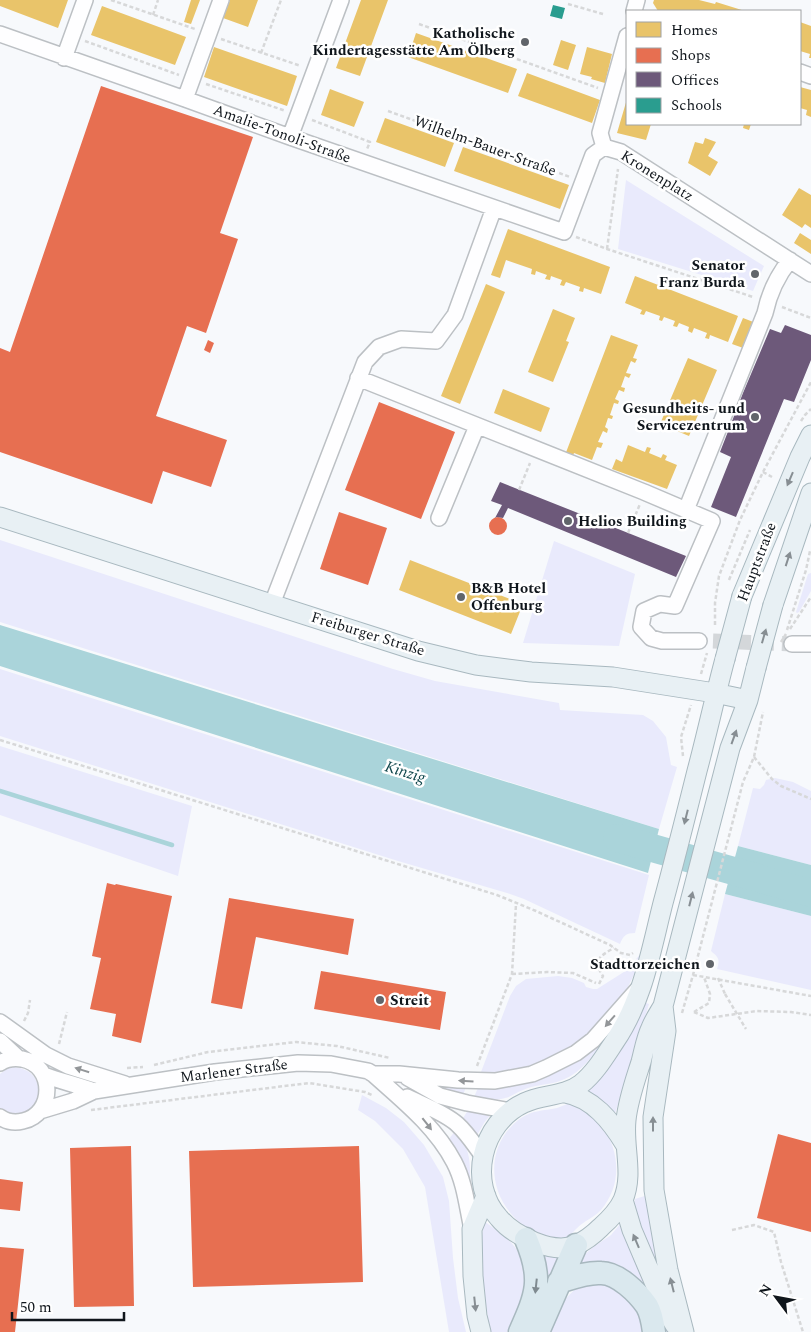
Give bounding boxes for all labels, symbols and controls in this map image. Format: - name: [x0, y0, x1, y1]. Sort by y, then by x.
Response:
- legend: [626, 10, 801, 125]
- text: Homes: [671, 19, 718, 42]
- place label: Katholische Kindertagesstätte Am Ölberg: [312, 22, 515, 62]
- marker: Katholische Kindertagesstätte Am Ölberg: [519, 36, 531, 48]
- text: Shops: [671, 44, 711, 67]
- text: Offices: [671, 69, 719, 92]
- text: Schools: [671, 94, 722, 117]
- street label: Amalie-Tonoli-Straße: [210, 98, 354, 170]
- street label: Wilhelm-Bauer-Straße: [410, 110, 560, 182]
- street label: Kronenplatz: [616, 144, 698, 208]
- place label: Senator Franz Burda: [659, 254, 746, 294]
- marker: Senator Franz Burda: [749, 268, 761, 280]
- place label: Gesundheits- und Servicezentrum: [622, 397, 745, 437]
- marker: Gesundheits- und Servicezentrum: [749, 411, 761, 423]
- one-way arrow: [786, 472, 794, 486]
- place label: Helios Building: [578, 510, 687, 533]
- marker: Helios Building: [562, 515, 574, 527]
- street label: Hauptstraße: [731, 519, 783, 605]
- one-way arrow: [785, 551, 793, 566]
- place label: B&B Hotel Offenburg: [471, 577, 546, 617]
- marker: B&B Hotel Offenburg: [455, 591, 467, 603]
- street label: Freiburger Straße: [308, 606, 428, 662]
- one-way arrow: [761, 629, 769, 644]
- one-way arrow: [730, 729, 738, 744]
- water label: Kinzig: [382, 755, 429, 790]
- one-way arrow: [681, 809, 689, 824]
- one-way arrow: [687, 891, 695, 906]
- place label: Stadttorzeichen: [590, 953, 700, 976]
- marker: Stadttorzeichen: [704, 958, 716, 970]
- place label: Streit: [390, 989, 429, 1012]
- marker: Streit: [374, 994, 386, 1006]
- one-way arrow: [604, 1014, 616, 1026]
- street label: Marlener Straße: [179, 1053, 289, 1089]
- one-way arrow: [75, 1066, 90, 1074]
- one-way arrow: [458, 1076, 474, 1084]
- one-way arrow: [649, 1116, 657, 1132]
- one-way arrow: [421, 1117, 432, 1130]
- one-way arrow: [632, 1234, 640, 1248]
- north arrow: [751, 1272, 801, 1322]
- one-way arrow: [668, 1277, 676, 1292]
- one-way arrow: [532, 1278, 540, 1294]
- text: N: [753, 1280, 777, 1301]
- scale bar: [12, 1290, 125, 1322]
- text: 50 m: [20, 1296, 52, 1319]
- one-way arrow: [472, 1296, 480, 1312]

